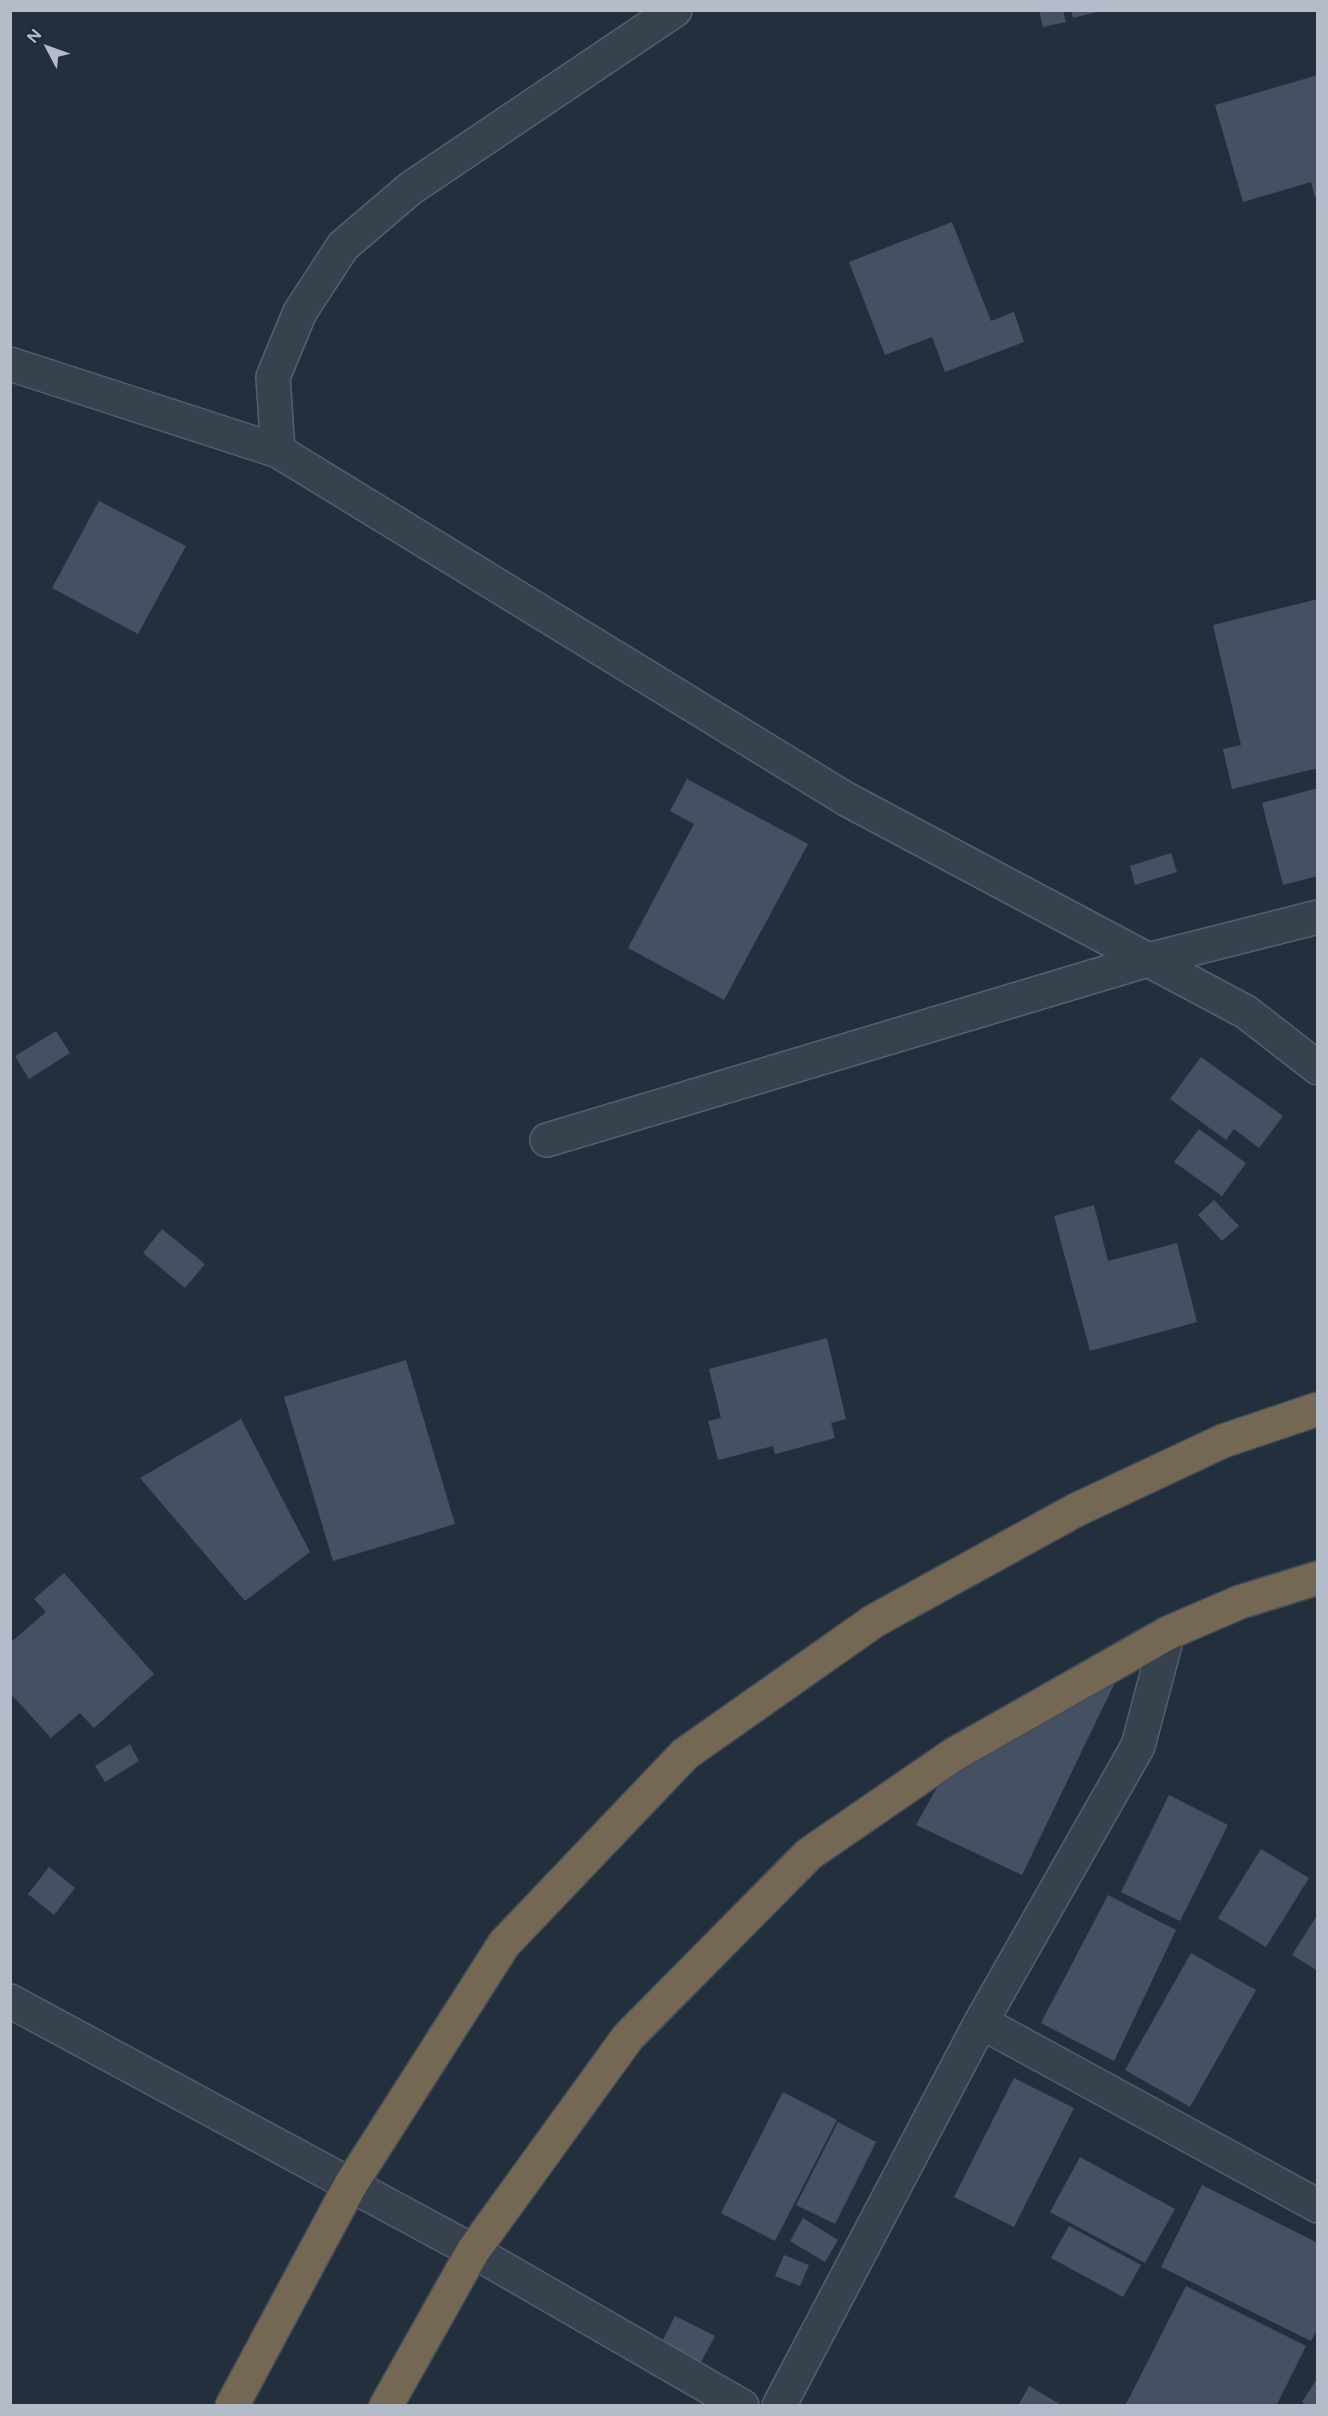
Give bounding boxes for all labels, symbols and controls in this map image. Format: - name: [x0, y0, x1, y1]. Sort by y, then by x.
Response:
- north arrow: [18, 18, 78, 78]
- text: N: [23, 25, 45, 47]

